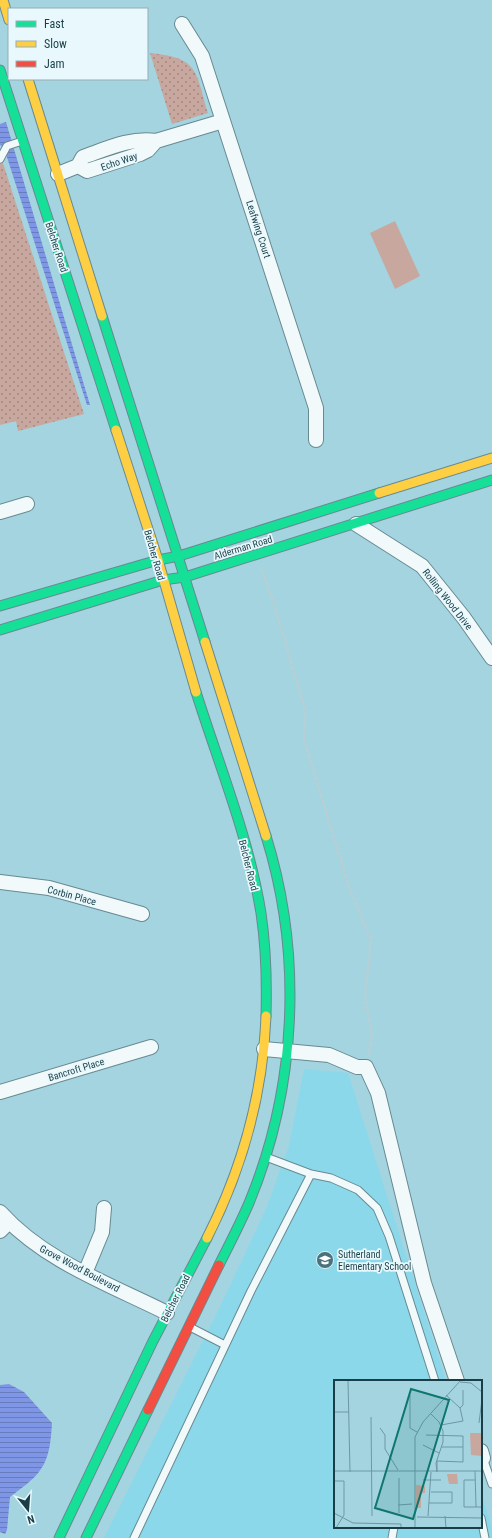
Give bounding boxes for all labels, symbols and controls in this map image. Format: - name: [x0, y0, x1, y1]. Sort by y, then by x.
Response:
- legend: [8, 8, 148, 80]
- text: Fast: [44, 17, 65, 31]
- text: Slow: [44, 37, 67, 51]
- text: Jam: [44, 57, 65, 71]
- street label: Echo Way: [99, 150, 139, 173]
- street label: Leafwing Court: [244, 199, 273, 259]
- street label: Belcher Road: [43, 221, 70, 274]
- street label: Belcher Road: [142, 529, 167, 582]
- street label: Alderman Road: [213, 533, 274, 562]
- street label: Rolling Wood Drive: [420, 567, 475, 632]
- street label: Belcher Road: [237, 839, 260, 892]
- street label: Corbin Place: [46, 884, 98, 907]
- street label: Bancroft Place: [47, 1056, 106, 1083]
- street label: Grove Wood Boulevard: [38, 1243, 122, 1294]
- place label: Sutherland Elementary School: [338, 1249, 411, 1272]
- school or university icon: Sutherland Elementary School: [315, 1250, 335, 1270]
- street label: Belcher Road: [159, 1273, 192, 1324]
- inset map: [334, 1380, 482, 1528]
- north arrow: [8, 1490, 48, 1530]
- text: N: [25, 1512, 36, 1526]

